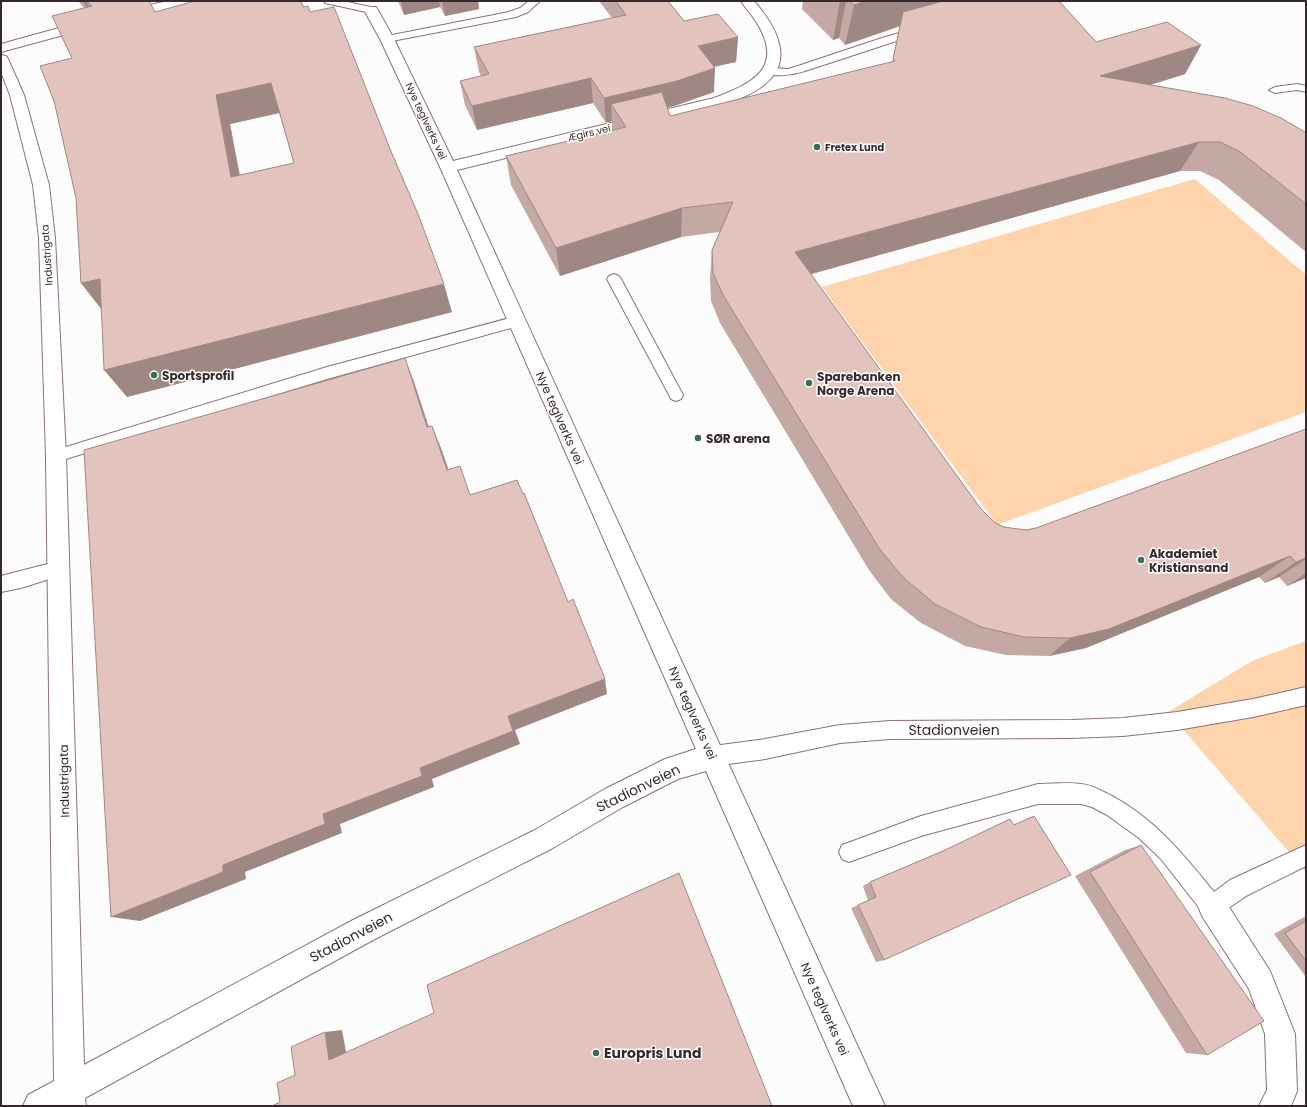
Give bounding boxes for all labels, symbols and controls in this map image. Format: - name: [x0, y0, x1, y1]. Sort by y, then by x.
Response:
- street label: Nye teglverks vei: [402, 80, 450, 162]
- street label: Ægirs vei: [566, 120, 612, 146]
- place label: Fretex Lund: [825, 140, 884, 155]
- marker: Fretex Lund: [812, 142, 822, 152]
- street label: Industrigata: [37, 224, 57, 286]
- place label: Sportsprofil: [162, 367, 234, 384]
- place label: Sparebanken Norge Arena: [817, 368, 901, 399]
- street label: Nye teglverks vei: [532, 369, 588, 467]
- marker: Sportsprofil: [149, 370, 159, 380]
- marker: Sparebanken Norge Arena: [804, 378, 814, 388]
- place label: SØR arena: [706, 430, 770, 447]
- marker: SØR arena: [693, 433, 703, 443]
- place label: Akademiet Kristiansand: [1149, 545, 1228, 576]
- marker: Akademiet Kristiansand: [1136, 555, 1146, 565]
- street label: Nye teglverks vei: [665, 664, 721, 762]
- street label: Stadionveien: [908, 720, 1000, 740]
- street label: Industrigata: [55, 744, 73, 818]
- street label: Stadionveien: [593, 759, 683, 817]
- street label: Stadionveien: [306, 907, 396, 967]
- street label: Nye teglverks vei: [797, 960, 853, 1058]
- place label: Europris Lund: [604, 1043, 701, 1063]
- marker: Europris Lund: [591, 1048, 601, 1058]

